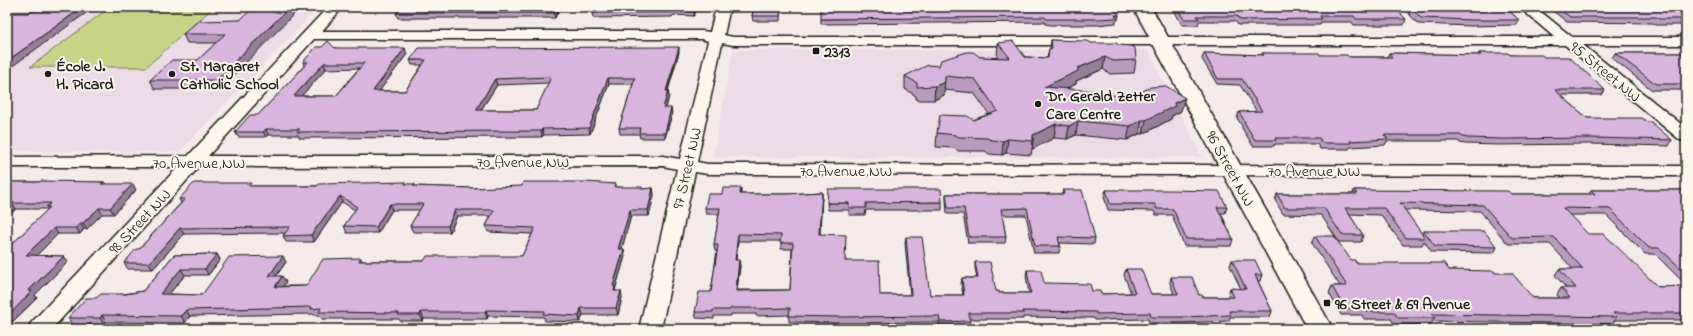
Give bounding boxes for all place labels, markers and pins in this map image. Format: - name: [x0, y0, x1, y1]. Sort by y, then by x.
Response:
- place label: 2313: [823, 41, 851, 65]
- marker: 2313: [811, 46, 821, 56]
- place label: École J. H. Picard: [56, 55, 113, 97]
- place label: St. Margaret Catholic School: [180, 55, 279, 97]
- marker: École J. H. Picard: [43, 69, 53, 79]
- marker: St. Margaret Catholic School: [167, 69, 177, 79]
- place label: Dr. Gerald Zetter Care Centre: [1045, 85, 1157, 127]
- marker: Dr. Gerald Zetter Care Centre: [1033, 99, 1043, 109]
- place label: 96 Street & 69 Avenue: [1334, 293, 1471, 317]
- marker: 96 Street & 69 Avenue: [1322, 298, 1332, 308]

